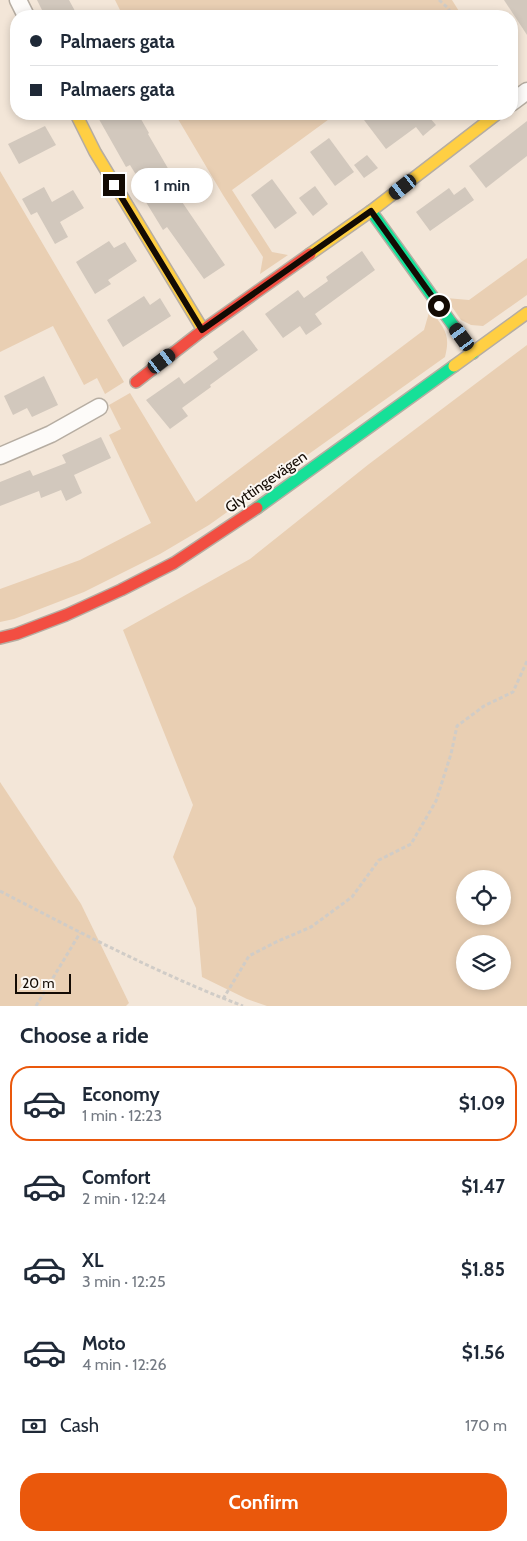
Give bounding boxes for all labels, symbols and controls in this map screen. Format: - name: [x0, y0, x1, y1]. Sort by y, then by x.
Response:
- text: Palmaers gata: [60, 30, 175, 53]
- text: Palmaers gata: [60, 78, 175, 101]
- callout: 1 min: [132, 168, 214, 202]
- car: [386, 172, 419, 202]
- route end: [103, 174, 125, 196]
- text: 1 min: [154, 176, 190, 195]
- route start: [428, 295, 450, 317]
- car: [447, 320, 476, 354]
- car: [145, 346, 178, 376]
- street label: Glyttingevägen: [222, 447, 310, 517]
- map controls: [456, 870, 511, 990]
- button: locate: [456, 870, 511, 925]
- button: layers: [456, 935, 511, 990]
- scale bar: [15, 971, 71, 994]
- text: 20 m: [22, 974, 55, 992]
- text: Choose a ride: [20, 1022, 149, 1049]
- icon: car: [22, 1081, 67, 1126]
- text: Economy: [82, 1083, 160, 1106]
- text: $1.09: [459, 1092, 505, 1115]
- text: 1 min · 12:23: [82, 1106, 162, 1125]
- icon: car: [22, 1164, 67, 1209]
- text: Comfort: [82, 1166, 151, 1189]
- text: $1.47: [461, 1175, 505, 1198]
- text: 2 min · 12:24: [82, 1189, 166, 1208]
- icon: car: [22, 1247, 67, 1292]
- text: XL: [82, 1249, 103, 1272]
- text: $1.85: [461, 1258, 505, 1281]
- text: 3 min · 12:25: [82, 1272, 166, 1291]
- icon: car: [22, 1330, 67, 1375]
- text: Moto: [82, 1332, 126, 1355]
- text: $1.56: [462, 1341, 505, 1364]
- text: 4 min · 12:26: [82, 1355, 167, 1374]
- icon: cash: [20, 1412, 48, 1440]
- text: Cash: [60, 1414, 99, 1437]
- text: 170 m: [465, 1416, 507, 1435]
- button: Confirm: [20, 1473, 507, 1531]

